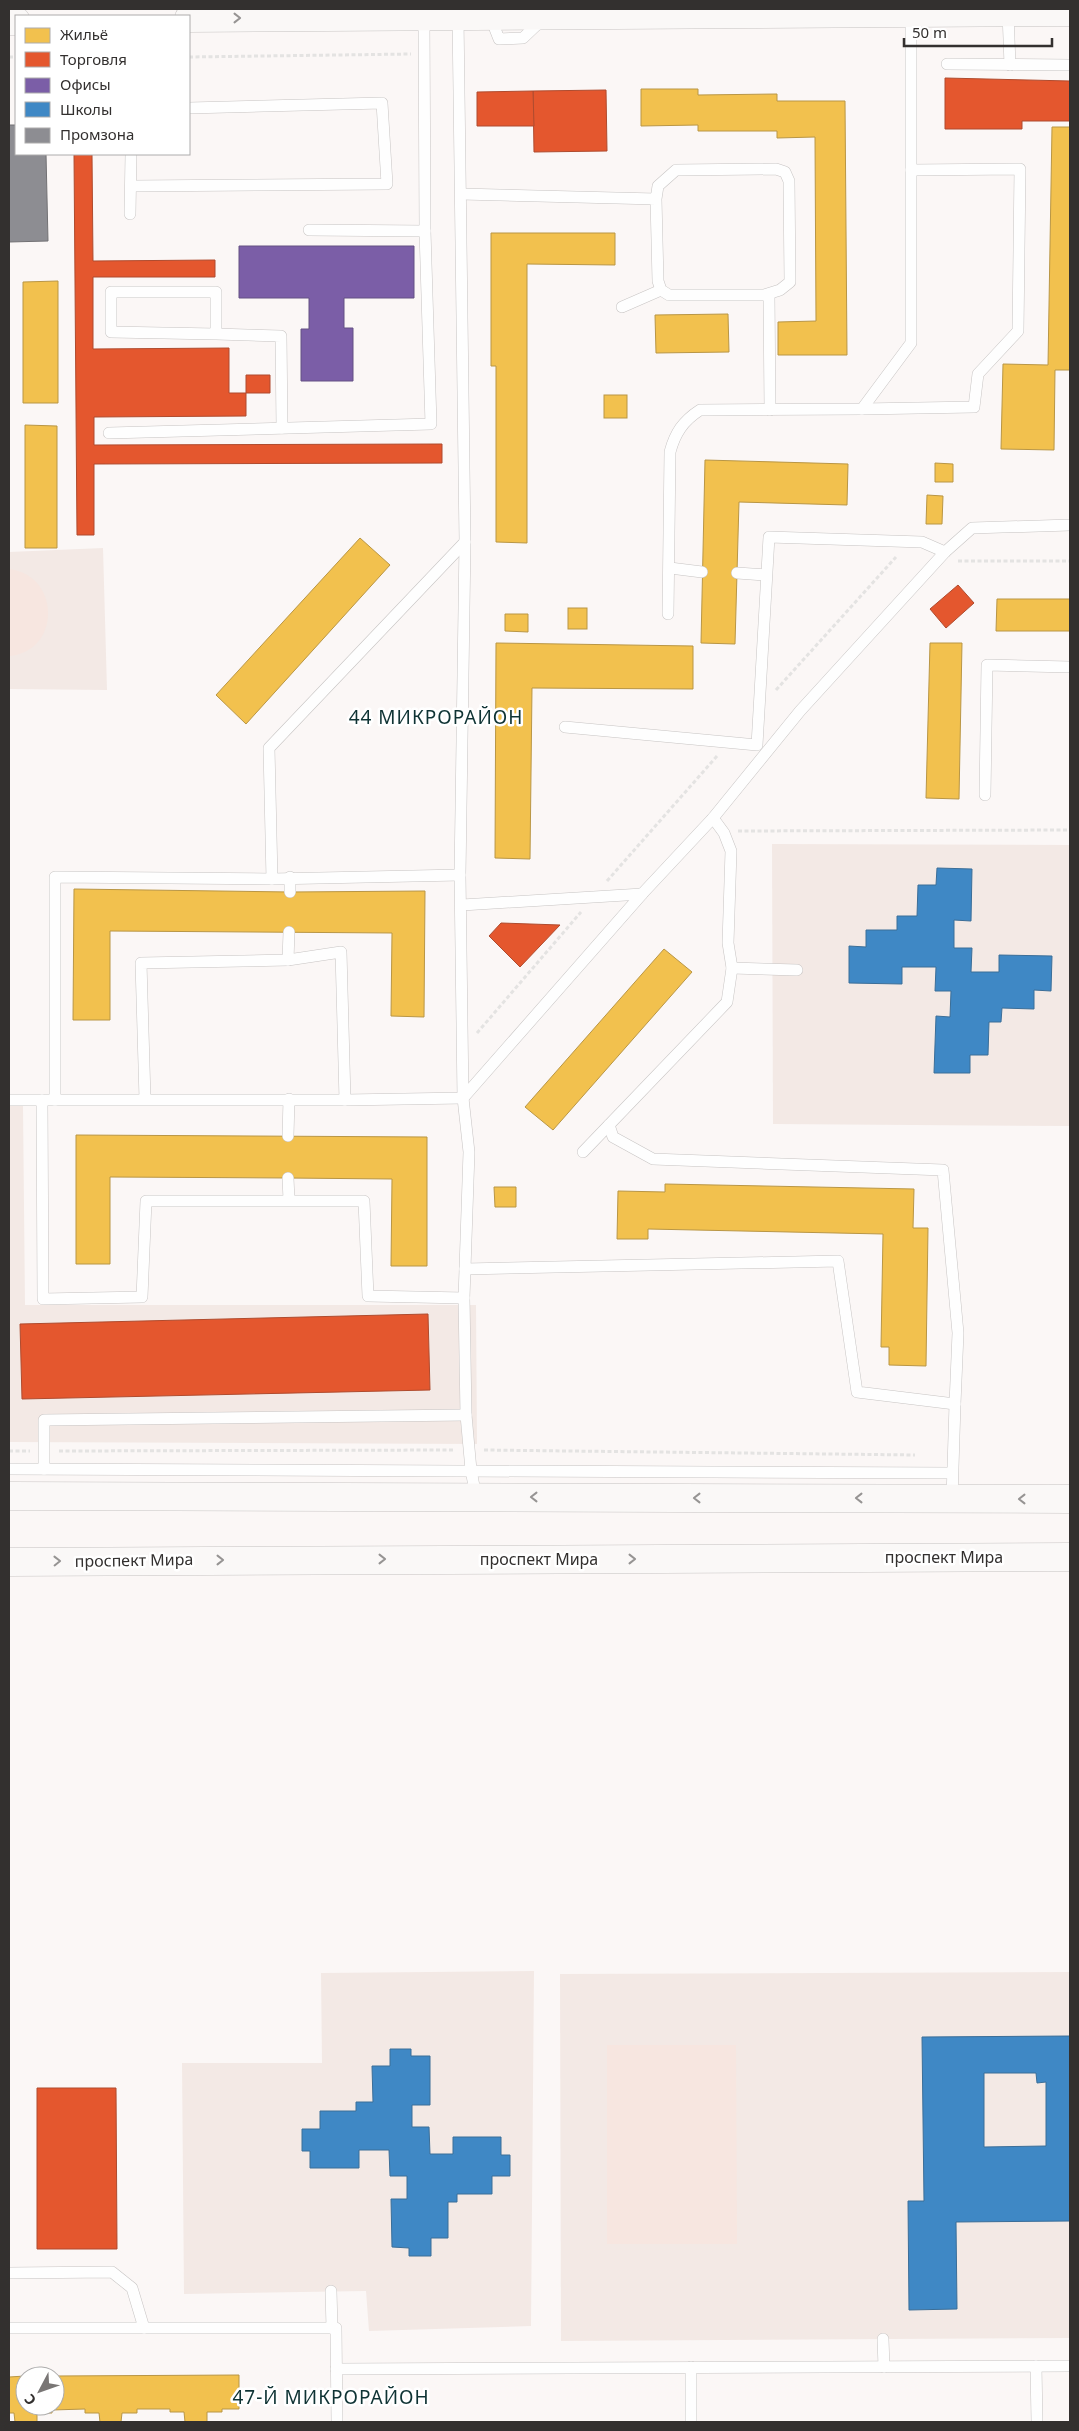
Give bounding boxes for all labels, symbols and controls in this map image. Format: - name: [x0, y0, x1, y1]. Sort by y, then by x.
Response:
- one-way arrow: [234, 13, 242, 23]
- legend: [15, 15, 190, 155]
- scale bar: [904, 15, 1052, 47]
- text: 50 m: [912, 22, 947, 42]
- text: Жильё: [60, 24, 108, 44]
- text: Торговля: [60, 49, 127, 69]
- text: Офисы: [60, 74, 111, 94]
- text: Школы: [60, 99, 112, 119]
- text: Промзона: [60, 124, 134, 144]
- district label: 44 МИКРОРАЙОН: [349, 704, 523, 730]
- one-way arrow: [530, 1492, 538, 1502]
- one-way arrow: [692, 1493, 700, 1503]
- one-way arrow: [855, 1493, 862, 1503]
- one-way arrow: [1017, 1494, 1025, 1504]
- street label: проспект Мира: [885, 1546, 1003, 1568]
- street label: проспект Мира: [75, 1548, 193, 1572]
- street label: проспект Мира: [480, 1548, 598, 1570]
- one-way arrow: [379, 1554, 387, 1564]
- one-way arrow: [629, 1554, 637, 1564]
- one-way arrow: [216, 1555, 224, 1565]
- one-way arrow: [54, 1556, 62, 1566]
- north arrow: [15, 2366, 65, 2416]
- district label: 47-Й МИКРОРАЙОН: [232, 2384, 430, 2410]
- text: С: [20, 2390, 40, 2409]

